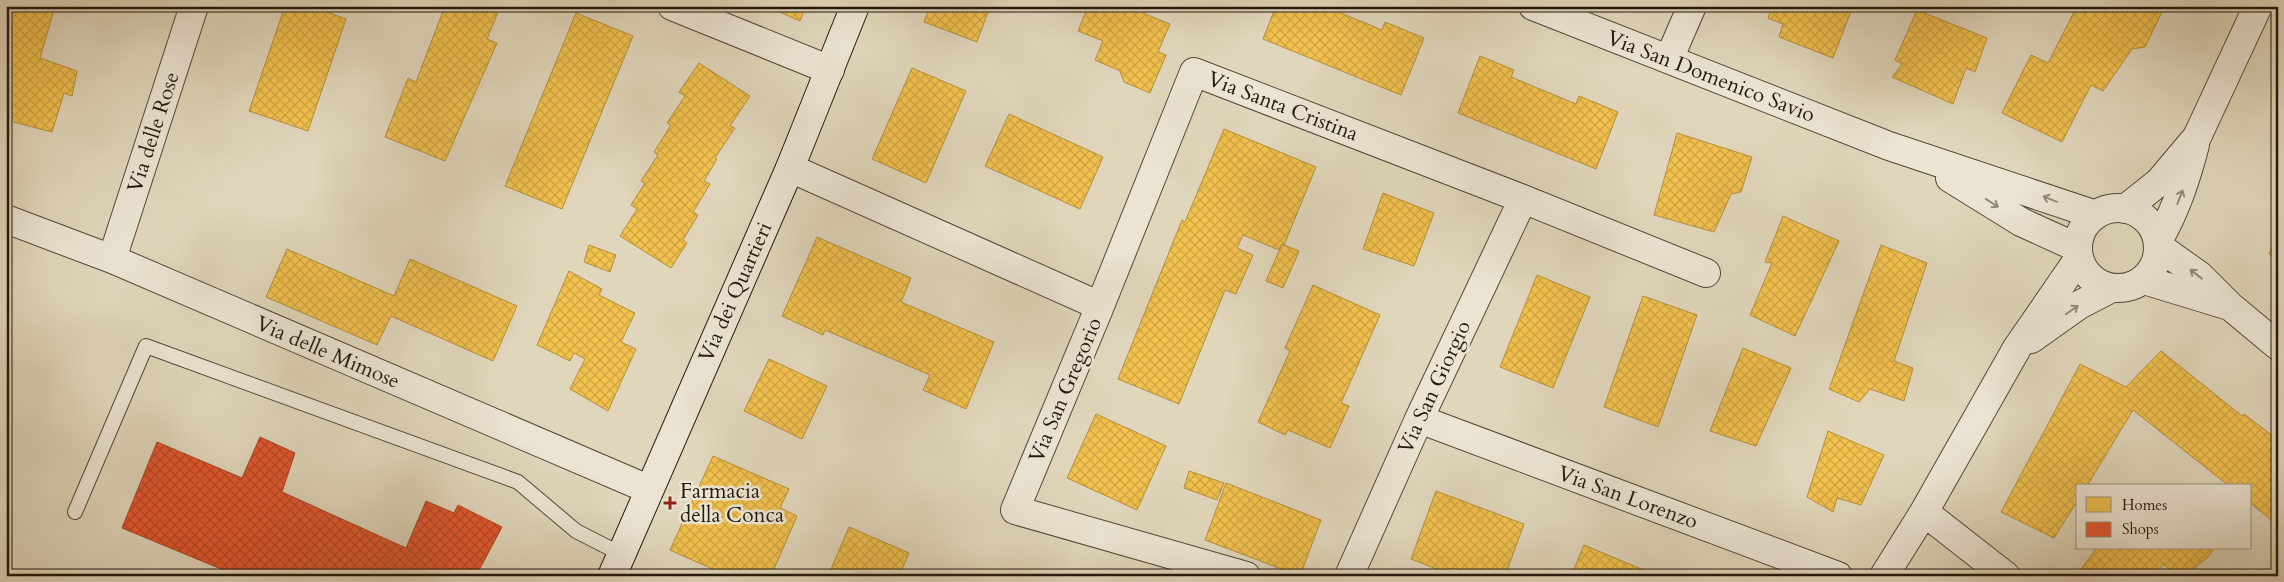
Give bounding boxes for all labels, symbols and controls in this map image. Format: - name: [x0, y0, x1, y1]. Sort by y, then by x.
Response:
- street label: Via San Domenico Savio: [1603, 23, 1819, 130]
- street label: Via Santa Cristina: [1203, 64, 1362, 149]
- street label: Via delle Rose: [120, 68, 187, 196]
- one-way arrow: [2176, 190, 2185, 206]
- one-way arrow: [2043, 194, 2058, 203]
- one-way arrow: [1985, 198, 1999, 208]
- street label: Via dei Quartieri: [692, 218, 779, 367]
- one-way arrow: [2190, 268, 2203, 279]
- one-way arrow: [2064, 305, 2078, 315]
- street label: Via delle Mimose: [251, 309, 404, 396]
- street label: Via San Gregorio: [1022, 313, 1109, 467]
- street label: Via San Giorgio: [1391, 316, 1478, 459]
- street label: Via San Lorenzo: [1554, 459, 1702, 536]
- place label: Farmacia della Conca: [680, 477, 784, 530]
- legend: [2076, 484, 2252, 550]
- text: Homes: [2122, 495, 2167, 515]
- marker: Farmacia della Conca: [664, 497, 676, 509]
- text: Shops: [2122, 519, 2159, 539]

